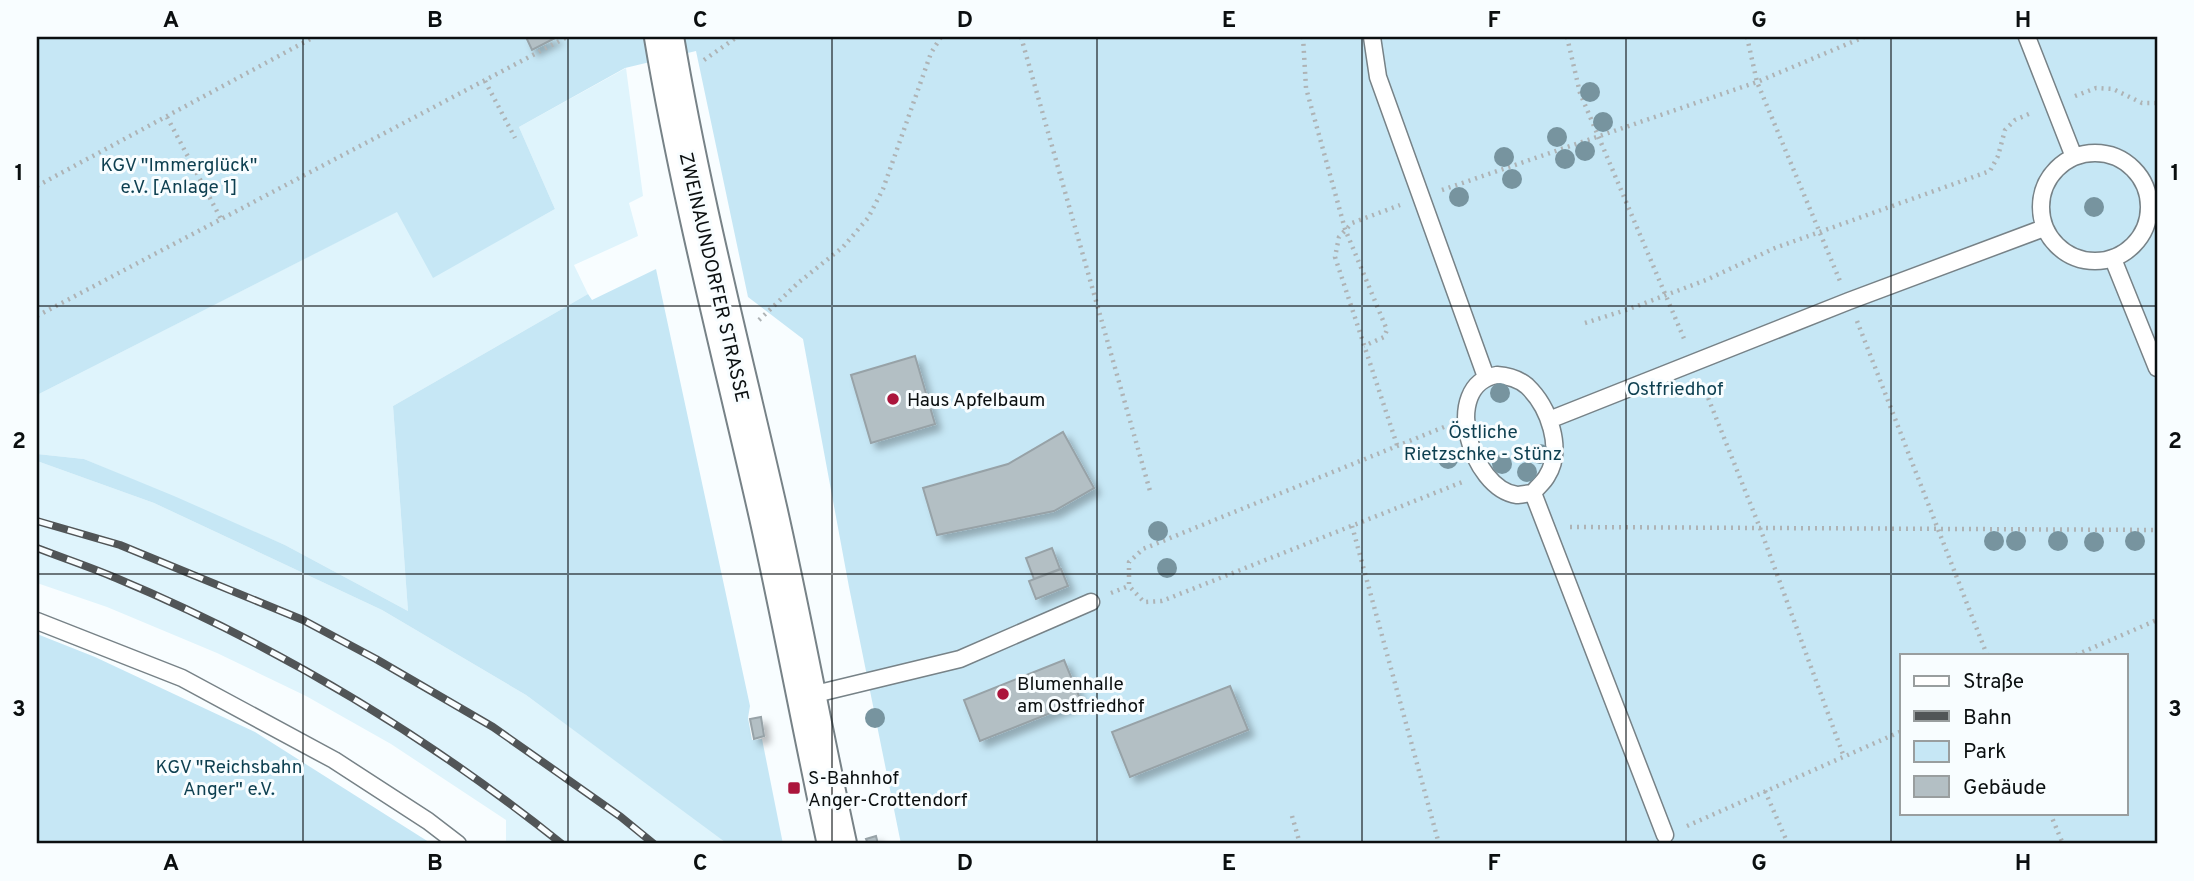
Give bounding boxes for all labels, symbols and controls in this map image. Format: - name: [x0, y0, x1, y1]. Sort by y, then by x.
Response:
- text: A: [163, 7, 179, 36]
- text: B: [427, 7, 443, 36]
- text: C: [693, 7, 707, 36]
- text: D: [957, 7, 973, 36]
- text: E: [1222, 7, 1236, 36]
- text: F: [1487, 7, 1501, 36]
- text: G: [1751, 7, 1767, 36]
- text: H: [2015, 7, 2031, 36]
- street label: ZWEINAUNDORFER STRASSE: [673, 150, 753, 405]
- park label: KGV "Immerglück" e.V. [Anlage 1]: [101, 154, 257, 200]
- text: 1: [14, 160, 24, 189]
- text: 1: [2170, 160, 2180, 189]
- park label: Ostfriedhof: [1627, 378, 1724, 402]
- place label: Haus Apfelbaum: [907, 389, 1045, 413]
- marker: Haus Apfelbaum: [885, 391, 901, 407]
- park label: Östliche Rietzschke - Stünz: [1404, 420, 1562, 467]
- text: 2: [12, 428, 26, 457]
- text: 2: [2168, 428, 2182, 457]
- legend: [1900, 654, 2128, 814]
- text: Straße: [1963, 669, 2024, 696]
- place label: Blumenhalle am Ostfriedhof: [1017, 673, 1145, 719]
- marker: Blumenhalle am Ostfriedhof: [995, 686, 1011, 702]
- text: 3: [12, 696, 26, 725]
- text: 3: [2168, 696, 2182, 725]
- text: Bahn: [1963, 705, 2012, 732]
- text: Park: [1963, 739, 2006, 766]
- park label: KGV "Reichsbahn Anger" e.V.: [156, 756, 302, 802]
- place label: S-Bahnhof Anger-Crottendorf: [808, 767, 968, 813]
- text: Gebäude: [1963, 775, 2046, 802]
- marker: S-Bahnhof Anger-Crottendorf: [786, 780, 802, 796]
- text: A: [163, 850, 179, 879]
- text: B: [427, 850, 443, 879]
- text: C: [693, 850, 707, 879]
- text: D: [957, 850, 973, 879]
- text: E: [1222, 850, 1236, 879]
- text: F: [1487, 850, 1501, 879]
- text: G: [1751, 850, 1767, 879]
- text: H: [2015, 850, 2031, 879]

